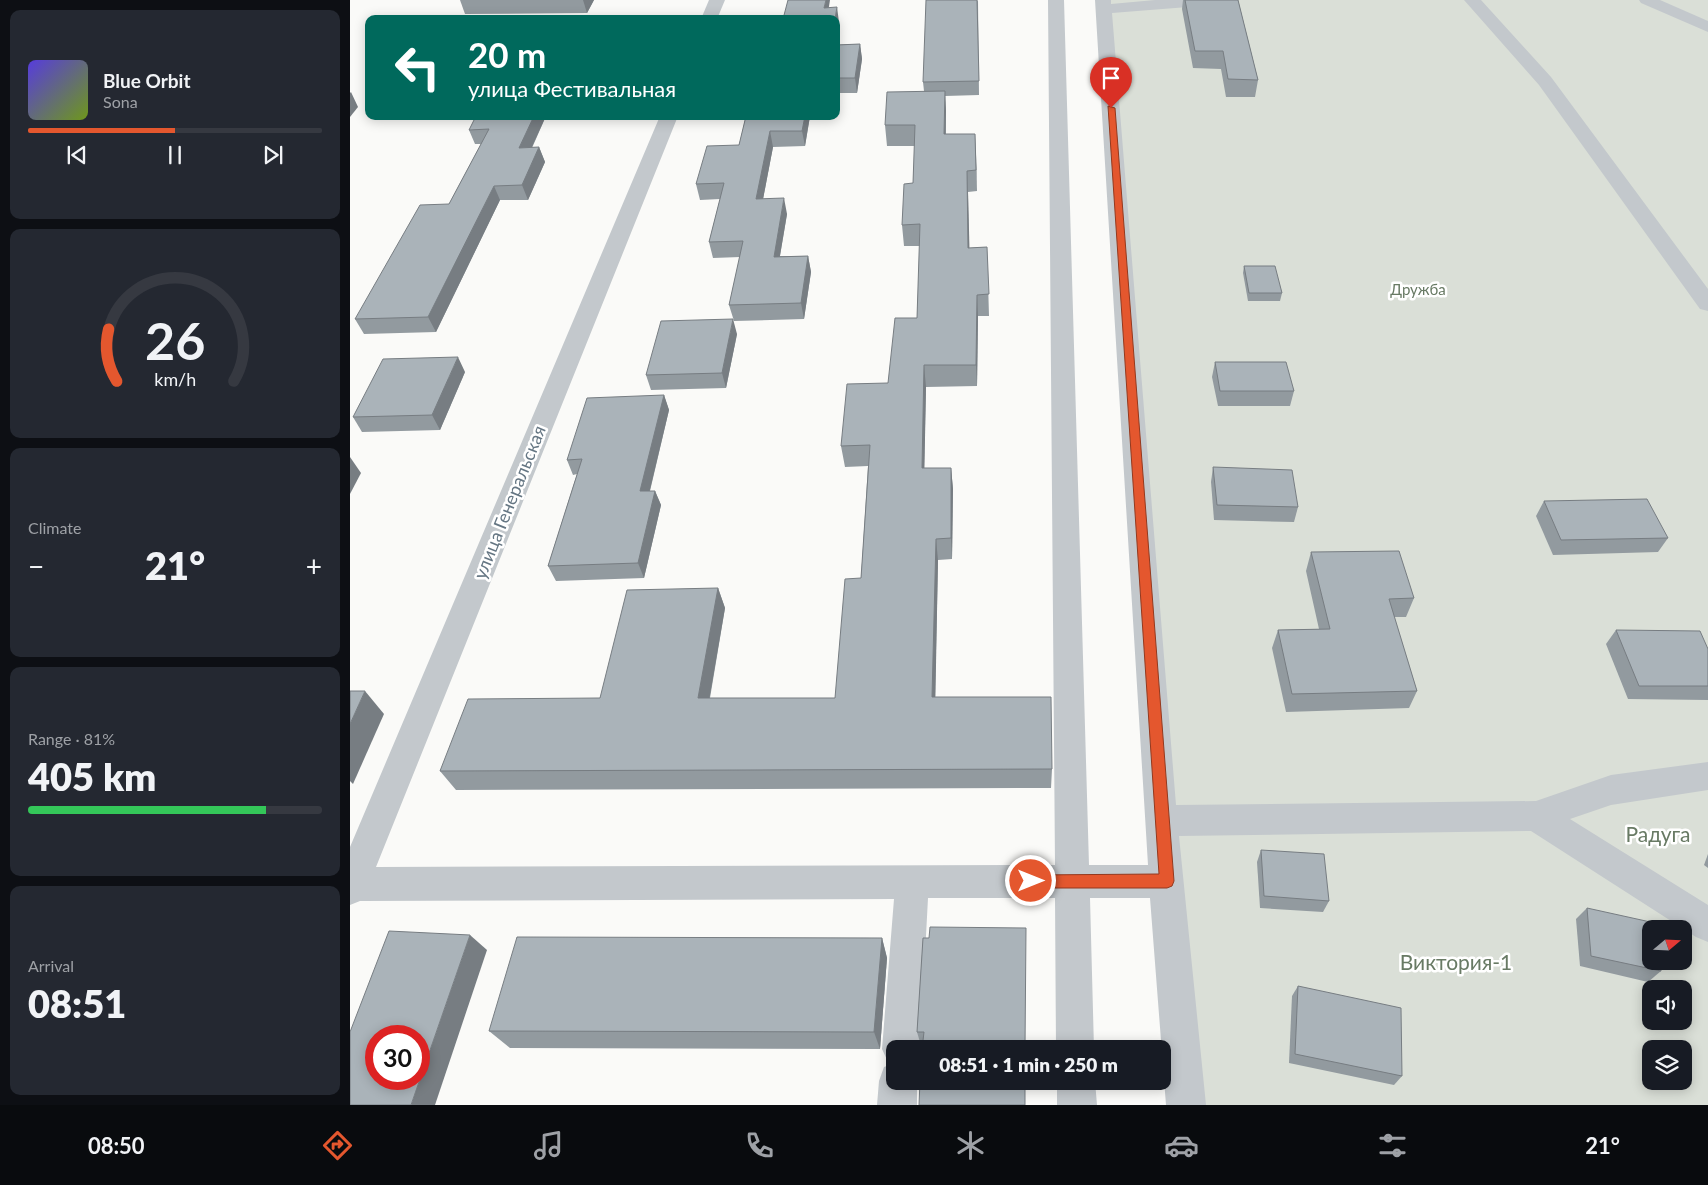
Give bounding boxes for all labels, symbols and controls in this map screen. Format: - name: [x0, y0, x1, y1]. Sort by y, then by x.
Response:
- text: 20 m: [468, 33, 546, 75]
- icon: left: [385, 35, 450, 100]
- pin: [1090, 57, 1132, 108]
- icon: arrive: [1097, 64, 1125, 92]
- text: Blue Orbit: [103, 69, 191, 92]
- text: улица Фестивальная: [468, 75, 676, 102]
- text: Sona: [103, 92, 138, 111]
- icon: previous: [63, 141, 91, 169]
- icon: pause: [161, 141, 189, 169]
- icon: next: [259, 141, 287, 169]
- park label: Дружба: [1390, 280, 1446, 298]
- text: 26: [145, 309, 205, 371]
- text: km/h: [154, 368, 196, 390]
- street label: улица Генеральская: [468, 422, 550, 582]
- text: Climate: [28, 518, 81, 537]
- text: 21°: [145, 542, 205, 588]
- text: −: [28, 549, 44, 583]
- text: +: [306, 549, 322, 583]
- text: Range · 81%: [28, 729, 115, 748]
- text: 405 km: [28, 753, 156, 799]
- park label: Радуга: [1625, 821, 1691, 846]
- position arrow: [1004, 854, 1056, 906]
- north arrow: [1642, 920, 1692, 970]
- map controls: [1642, 920, 1692, 1090]
- park label: Виктория-1: [1400, 949, 1512, 974]
- text: Arrival: [28, 956, 74, 975]
- text: 08:51: [28, 980, 126, 1026]
- button: sound: [1642, 980, 1692, 1030]
- speed limit sign: 30: [365, 1025, 430, 1090]
- button: layers: [1642, 1040, 1692, 1090]
- text: 08:51 · 1 min · 250 m: [939, 1053, 1118, 1076]
- icon: directions: [320, 1128, 355, 1163]
- icon: music: [531, 1128, 566, 1163]
- icon: phone: [742, 1128, 777, 1163]
- icon: climate: [953, 1128, 988, 1163]
- icon: car: [1164, 1128, 1199, 1163]
- icon: filters: [1375, 1128, 1410, 1163]
- text: 08:50: [88, 1132, 145, 1159]
- text: 21°: [1585, 1132, 1620, 1159]

